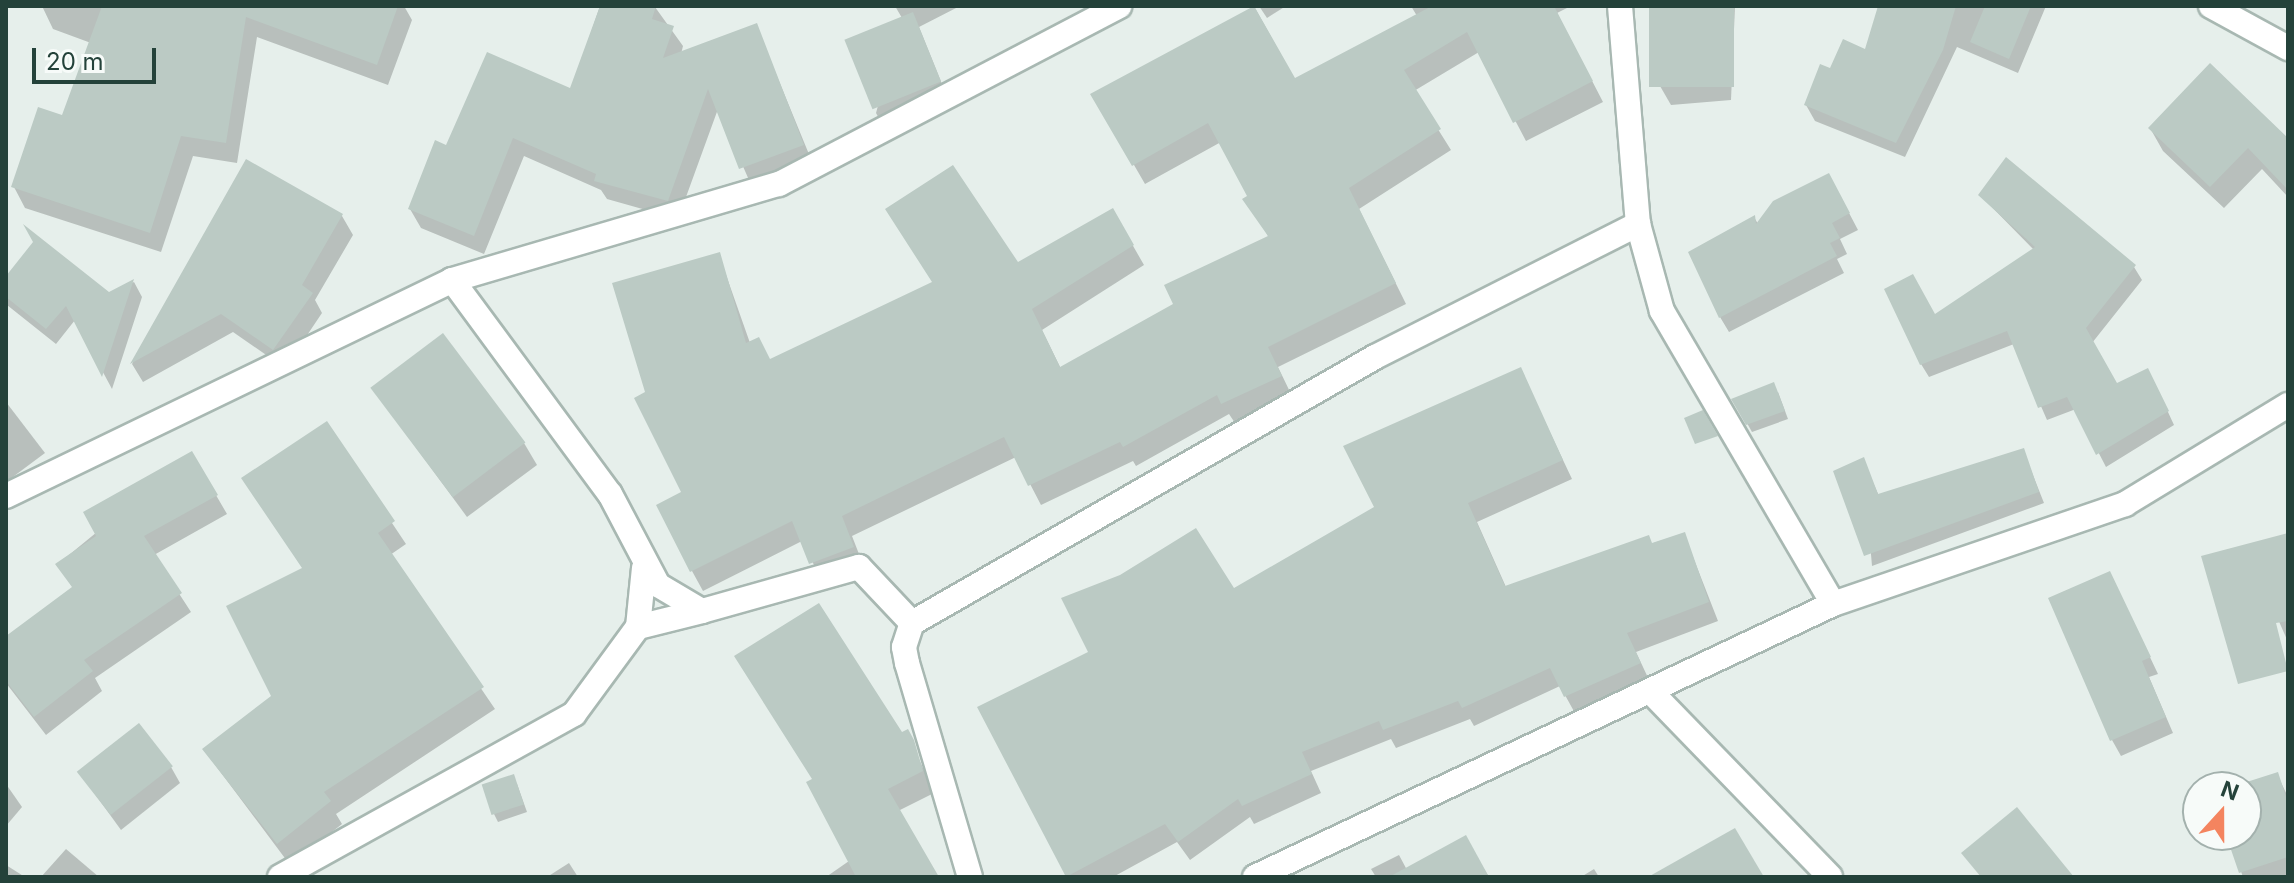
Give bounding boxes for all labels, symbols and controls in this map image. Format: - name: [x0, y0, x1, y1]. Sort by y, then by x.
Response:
- scale bar: [36, 32, 160, 82]
- text: 20 m: [46, 47, 104, 76]
- north arrow: [2182, 771, 2262, 851]
- text: N: [2217, 775, 2242, 806]

